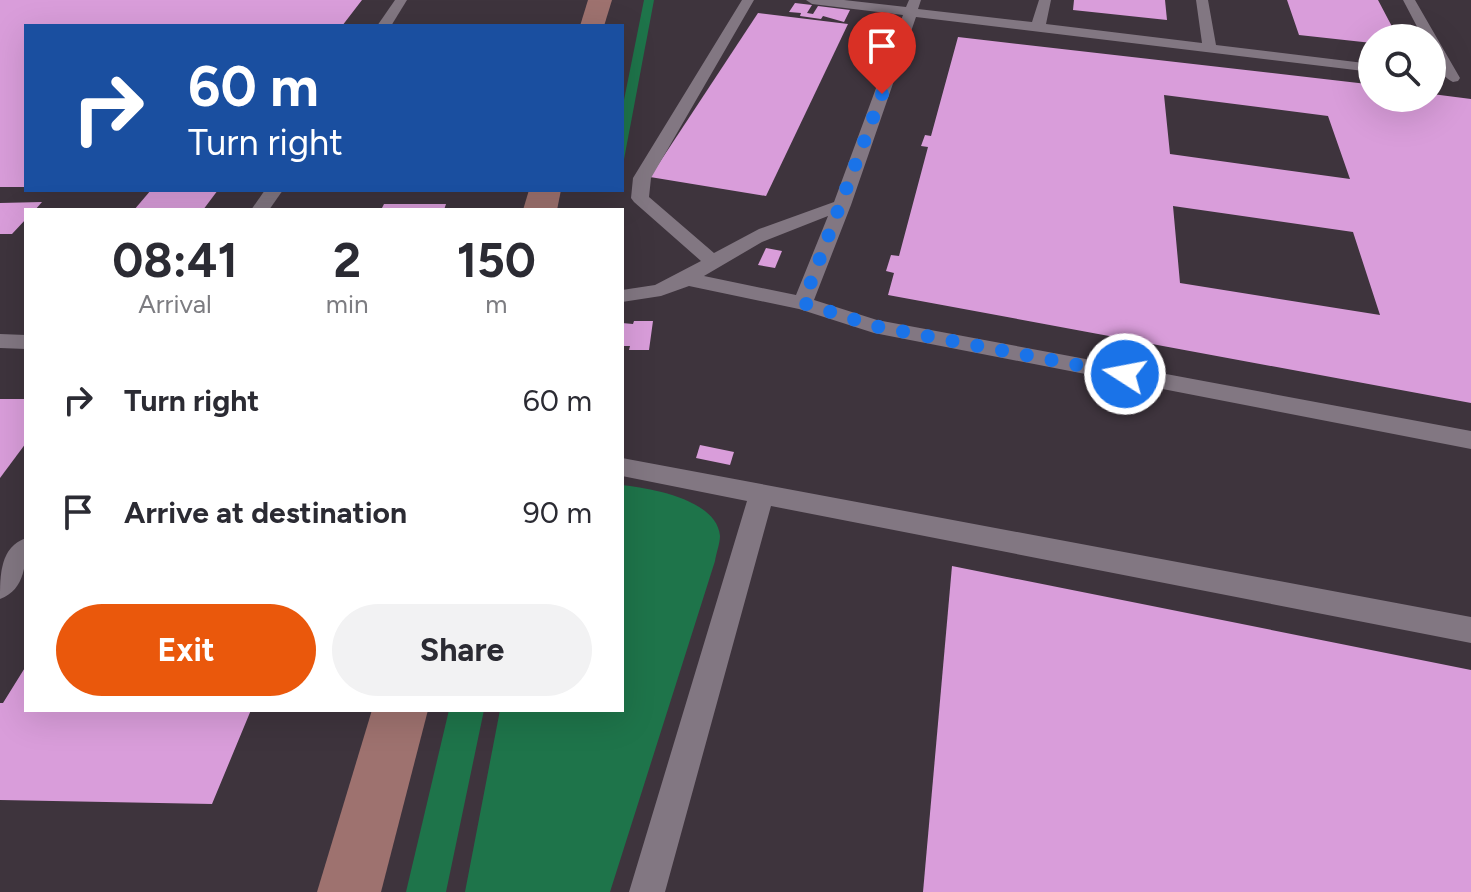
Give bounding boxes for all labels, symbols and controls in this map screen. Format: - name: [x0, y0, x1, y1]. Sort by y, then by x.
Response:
- pin: [848, 12, 916, 94]
- icon: arrive: [860, 24, 904, 68]
- map controls: [1358, 24, 1446, 112]
- button: search: [1358, 24, 1446, 112]
- text: 60 m: [188, 53, 319, 120]
- icon: right: [56, 56, 160, 160]
- text: Turn right: [188, 121, 343, 164]
- text: 08:41: [112, 231, 238, 289]
- text: 2: [333, 231, 361, 289]
- text: 150: [457, 231, 536, 289]
- text: Arrival: [138, 288, 212, 320]
- text: min: [326, 288, 369, 320]
- text: m: [485, 288, 507, 320]
- position arrow: [1083, 332, 1167, 416]
- icon: right: [56, 378, 100, 422]
- text: Turn right: [124, 382, 259, 419]
- text: 60 m: [523, 382, 592, 419]
- icon: arrive: [56, 490, 100, 534]
- text: Arrive at destination: [124, 494, 407, 531]
- text: 90 m: [523, 494, 592, 531]
- button: Exit: [56, 604, 316, 696]
- button: Share: [332, 604, 592, 696]

